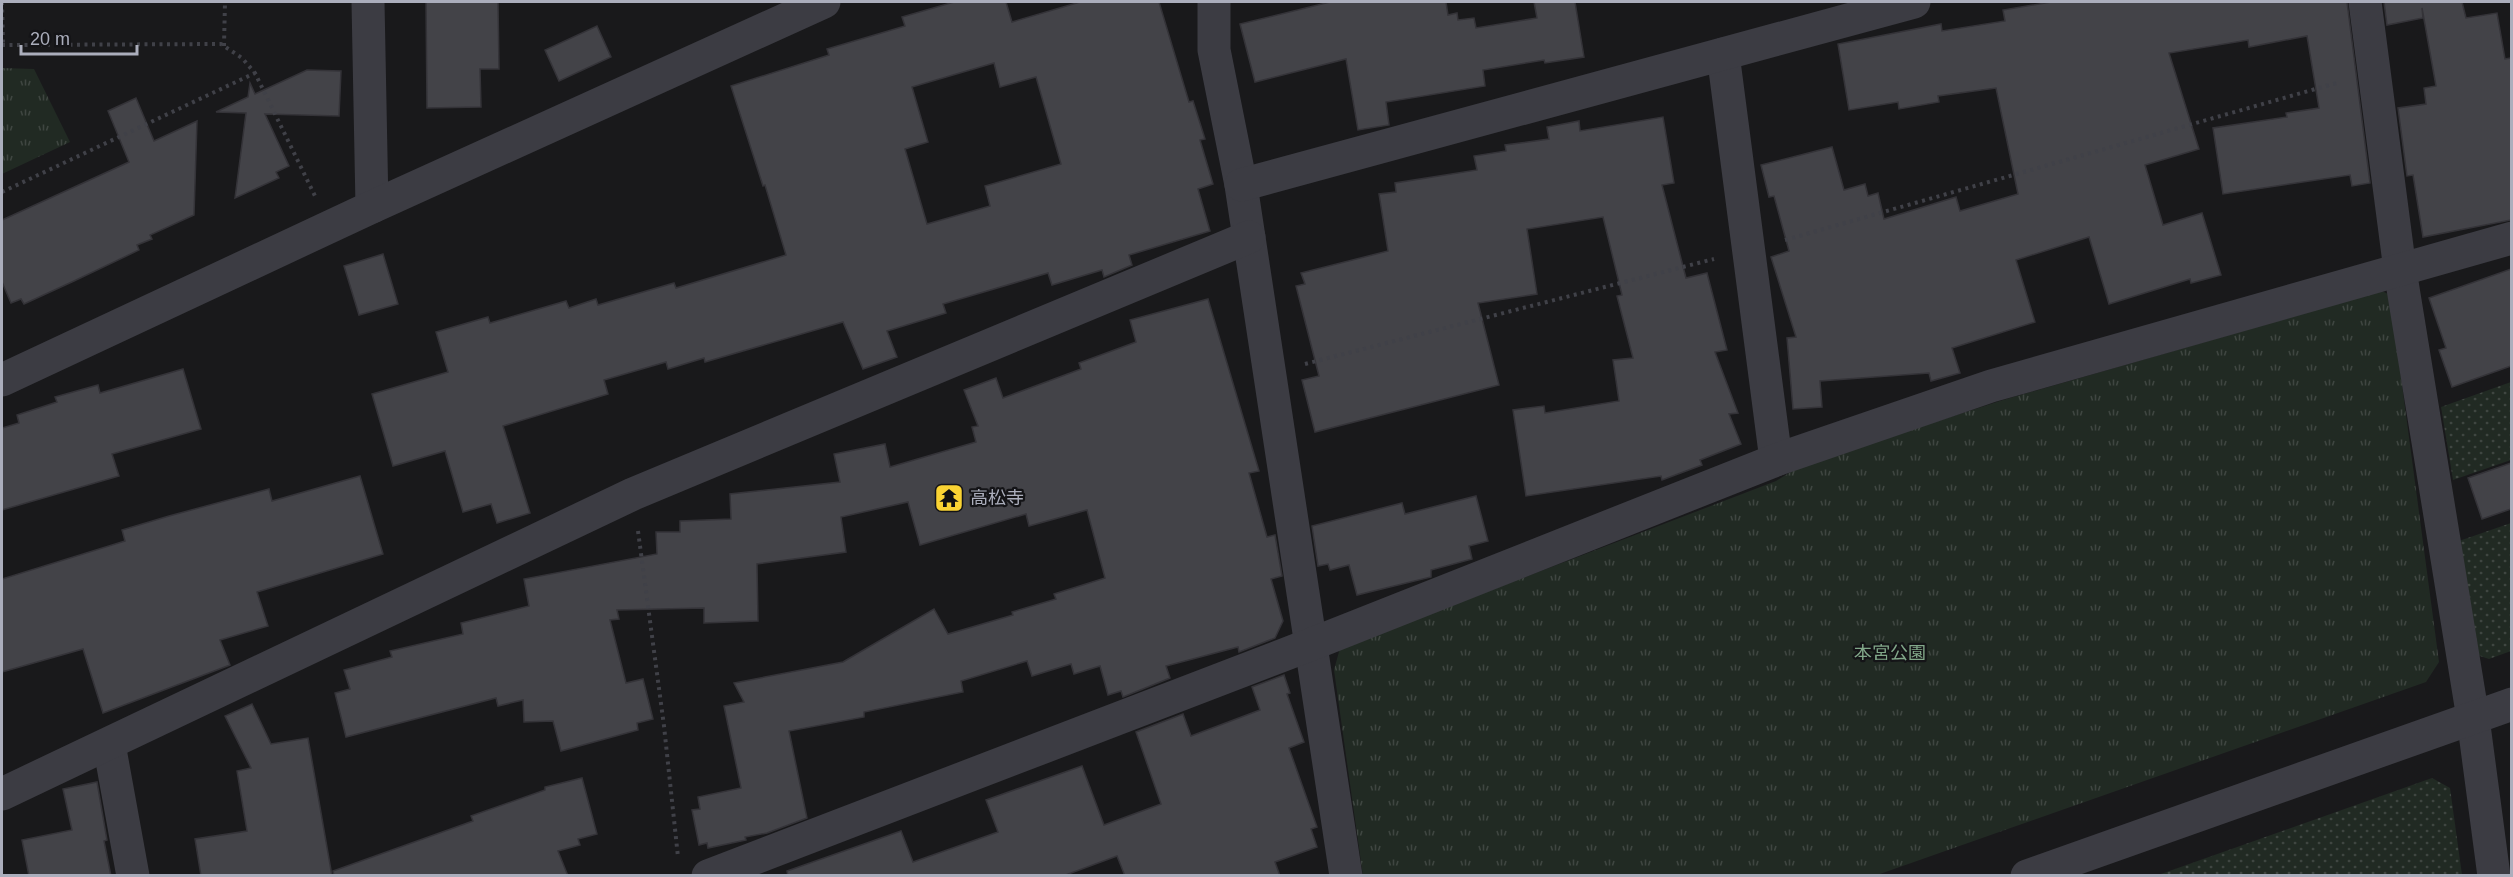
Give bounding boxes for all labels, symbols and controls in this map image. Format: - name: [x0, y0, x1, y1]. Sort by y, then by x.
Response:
- scale bar: [21, 18, 136, 56]
- text: 20 m: [30, 29, 70, 49]
- temple icon: 高松寺: [933, 482, 965, 514]
- place label: 高松寺: [970, 488, 1024, 508]
- park label: 本宮公園: [1854, 643, 1926, 663]

